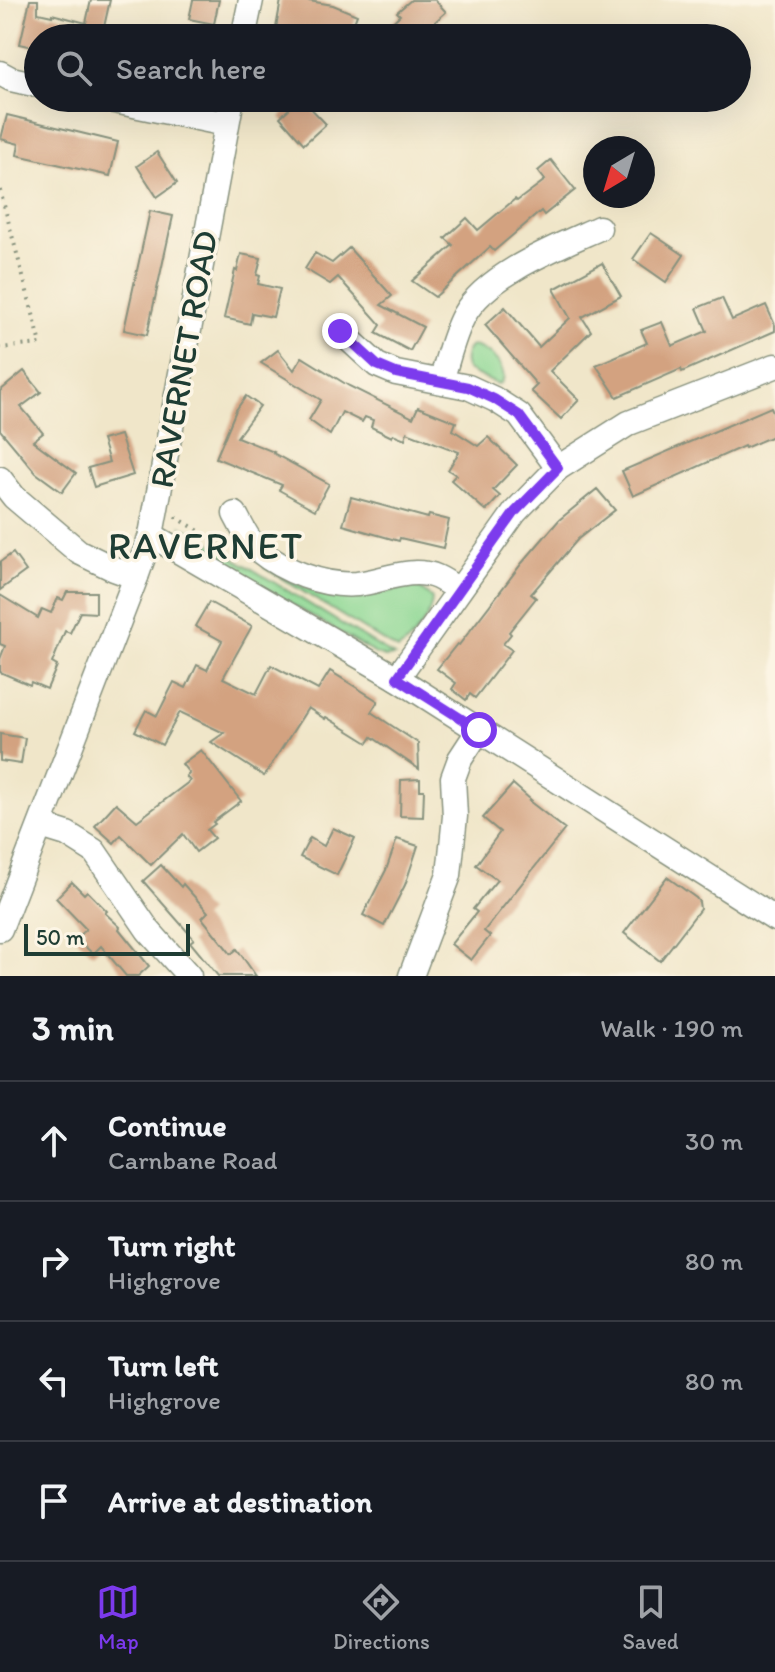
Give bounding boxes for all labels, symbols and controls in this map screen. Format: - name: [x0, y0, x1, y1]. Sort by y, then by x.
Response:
- search box: [24, 24, 751, 112]
- icon: search: [52, 46, 96, 90]
- text: Search here: [116, 50, 266, 87]
- north arrow: [583, 136, 655, 208]
- street label: RAVERNET ROAD: [141, 227, 226, 491]
- route end: [322, 313, 358, 349]
- district label: RAVERNET: [108, 523, 304, 569]
- route start: [461, 712, 497, 748]
- scale bar: [24, 920, 190, 956]
- text: 50 m: [36, 924, 85, 951]
- text: 3 min: [32, 1008, 114, 1049]
- text: Walk · 190 m: [600, 1012, 743, 1044]
- text: Continue: [108, 1107, 227, 1144]
- icon: ahead: [32, 1119, 76, 1163]
- text: 30 m: [685, 1125, 743, 1157]
- text: Carnbane Road: [108, 1144, 277, 1176]
- text: Turn right: [108, 1227, 236, 1264]
- icon: right: [32, 1239, 76, 1283]
- text: 80 m: [685, 1245, 743, 1277]
- text: Highgrove: [108, 1264, 221, 1296]
- text: Turn left: [108, 1347, 219, 1384]
- icon: left: [32, 1359, 76, 1403]
- text: 80 m: [685, 1365, 743, 1397]
- text: Highgrove: [108, 1384, 221, 1416]
- icon: arrive: [32, 1479, 76, 1523]
- text: Arrive at destination: [108, 1483, 372, 1520]
- tab: Map: [96, 1580, 140, 1655]
- tab: Directions: [333, 1580, 430, 1655]
- tab: Saved: [622, 1580, 679, 1655]

